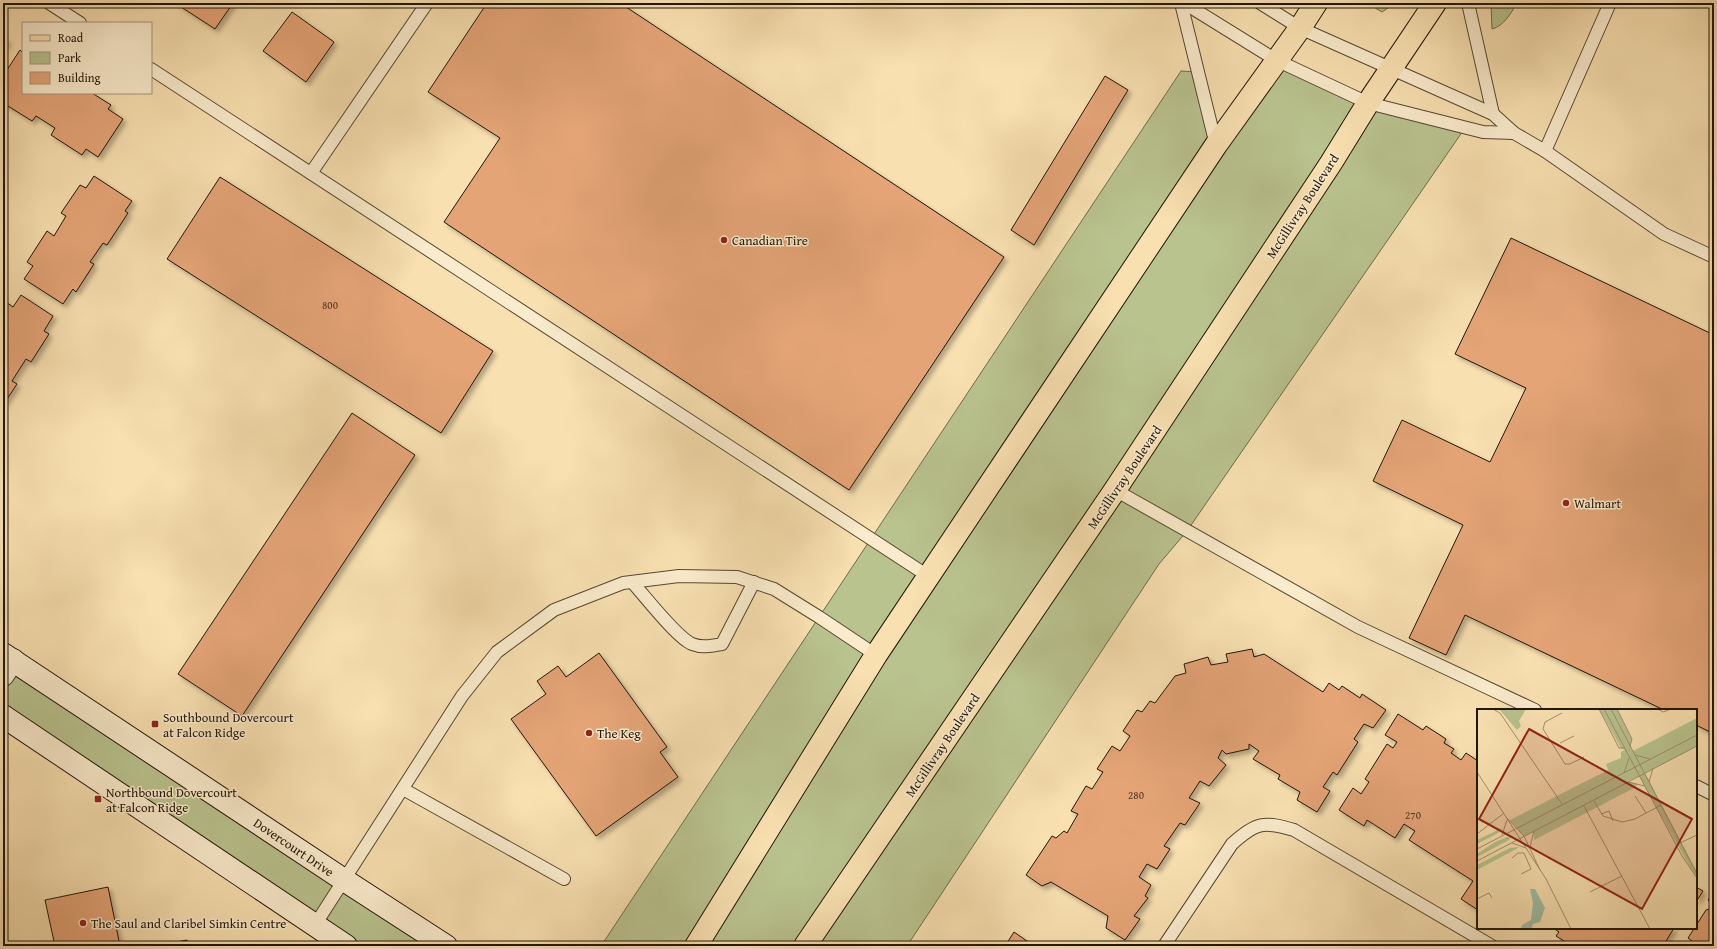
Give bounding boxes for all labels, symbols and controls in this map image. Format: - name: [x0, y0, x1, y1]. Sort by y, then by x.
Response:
- legend: [22, 22, 152, 94]
- text: Road: [58, 29, 84, 46]
- text: Park: [58, 49, 82, 66]
- text: Building: [58, 69, 101, 86]
- street label: McGillivray Boulevard: [1261, 150, 1343, 262]
- place label: Canadian Tire: [732, 231, 808, 250]
- marker: Canadian Tire: [719, 235, 729, 245]
- house number: 800: [322, 297, 338, 313]
- street label: McGillivray Boulevard: [1083, 422, 1166, 533]
- place label: Walmart: [1574, 494, 1621, 513]
- marker: Walmart: [1561, 498, 1571, 508]
- street label: McGillivray Boulevard: [901, 690, 984, 801]
- place label: Southbound Dovercourt at Falcon Ridge: [163, 708, 294, 742]
- inset map: [1477, 709, 1697, 929]
- marker: Southbound Dovercourt at Falcon Ridge: [150, 719, 160, 729]
- place label: The Keg: [597, 724, 641, 743]
- marker: The Keg: [584, 728, 594, 738]
- place label: Northbound Dovercourt at Falcon Ridge: [106, 783, 237, 817]
- house number: 280: [1128, 787, 1144, 803]
- marker: Northbound Dovercourt at Falcon Ridge: [93, 794, 103, 804]
- house number: 270: [1405, 807, 1421, 823]
- street label: Dovercourt Drive: [250, 814, 338, 881]
- place label: The Saul and Claribel Simkin Centre: [91, 914, 286, 933]
- marker: The Saul and Claribel Simkin Centre: [78, 918, 88, 928]

